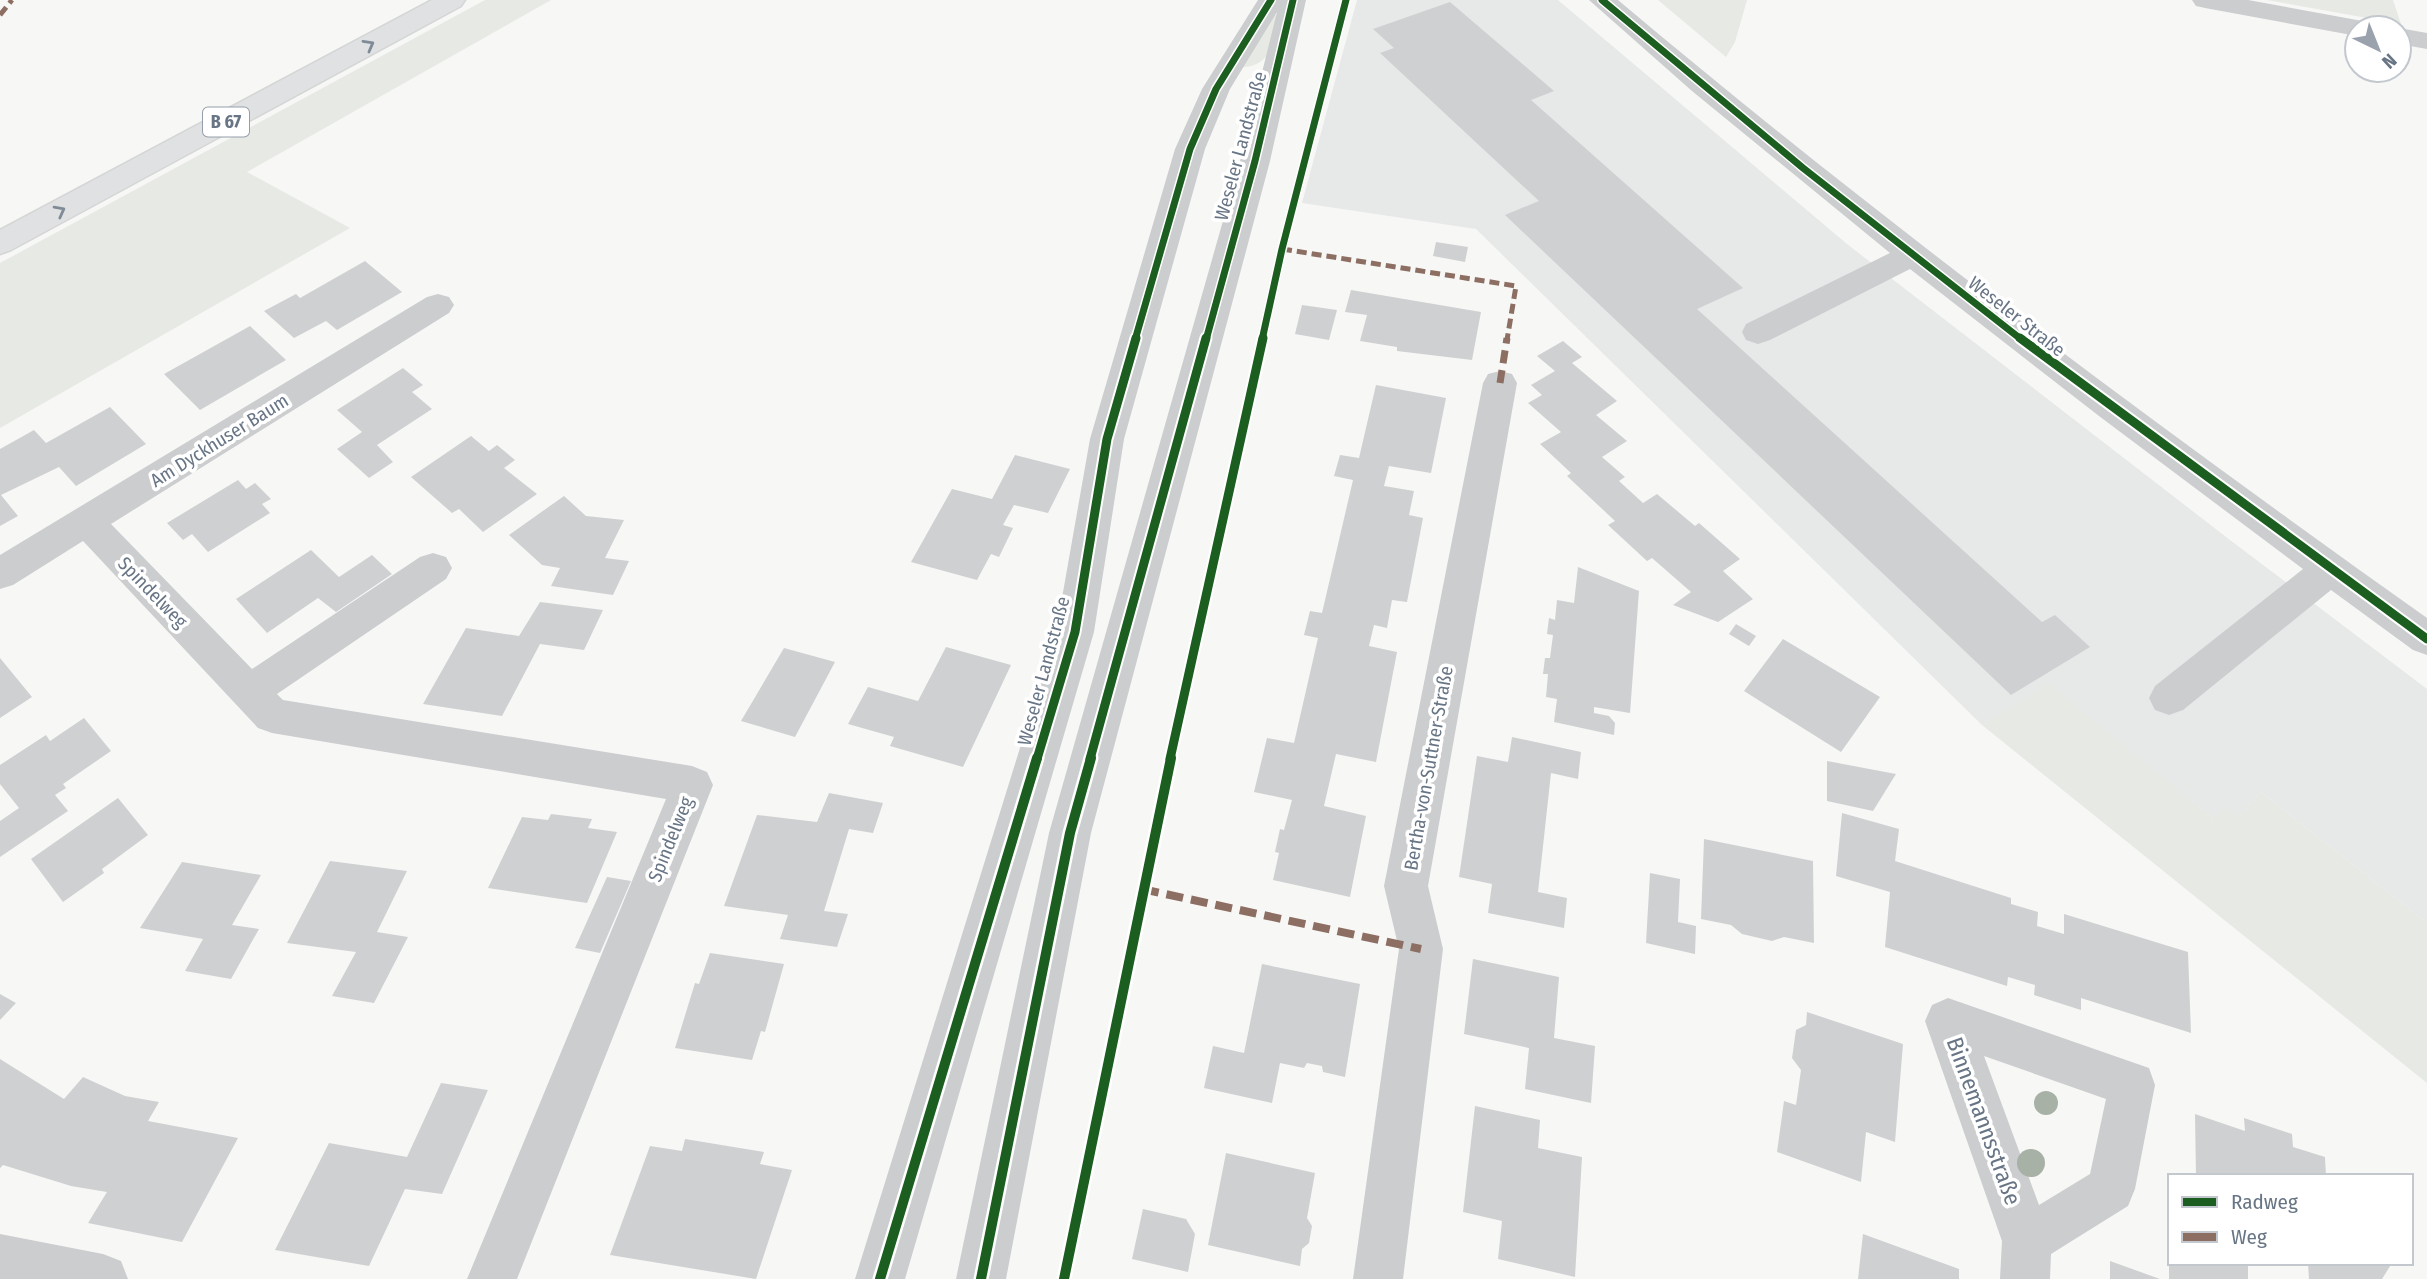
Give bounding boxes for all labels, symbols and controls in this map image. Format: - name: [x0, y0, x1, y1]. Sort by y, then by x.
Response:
- north arrow: [2343, 14, 2413, 84]
- one-way arrow: [361, 40, 374, 53]
- text: N: [2377, 49, 2401, 73]
- street label: Weseler Landstraße: [1210, 69, 1271, 223]
- road number: B 67: [203, 107, 249, 136]
- one-way arrow: [53, 205, 65, 219]
- street label: Weseler Straße: [1964, 271, 2070, 361]
- street label: Am Dyckhuser Baum: [146, 389, 292, 492]
- street label: Spindelweg: [113, 552, 192, 633]
- street label: Weseler Landstraße: [1013, 594, 1074, 748]
- street label: Bertha-von-Suttner-Straße: [1399, 664, 1458, 872]
- street label: Spindelweg: [643, 793, 698, 885]
- street label: Binnemannsstraße: [1941, 1033, 2027, 1209]
- legend: [2168, 1174, 2413, 1265]
- text: Radweg: [2231, 1189, 2298, 1215]
- text: Weg: [2231, 1224, 2267, 1250]

